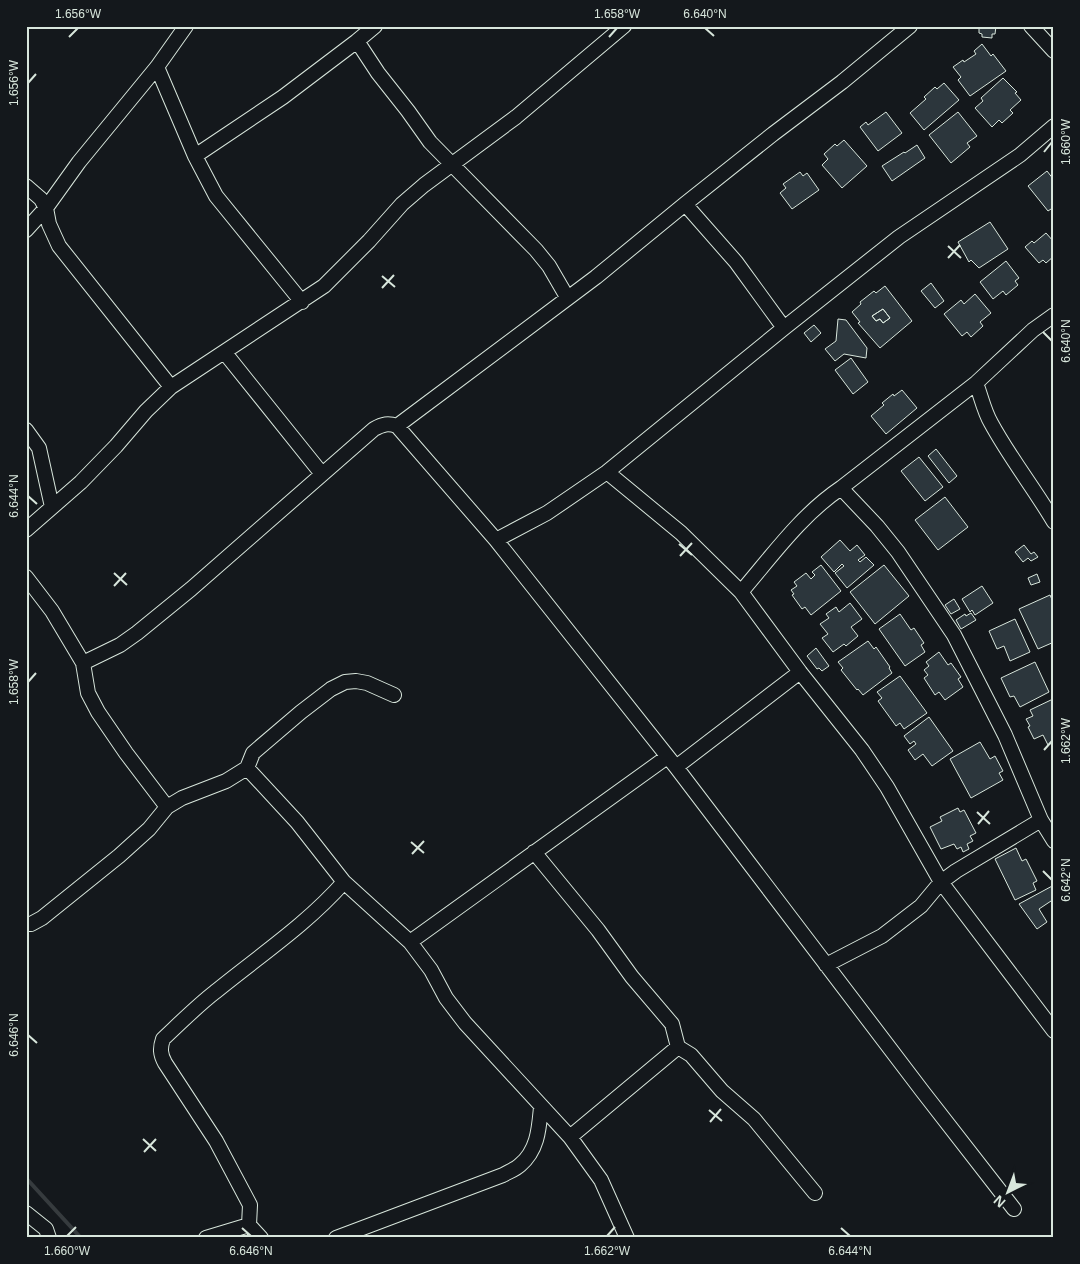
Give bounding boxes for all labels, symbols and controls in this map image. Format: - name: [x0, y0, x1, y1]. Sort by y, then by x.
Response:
- text: 1.656°W: [55, 7, 102, 21]
- text: 1.658°W: [594, 7, 641, 21]
- text: 6.640°N: [683, 7, 727, 21]
- text: 1.656°W: [7, 59, 21, 106]
- text: 1.660°W: [1059, 118, 1073, 165]
- text: 6.640°N: [1059, 319, 1073, 363]
- text: 6.644°N: [7, 474, 21, 518]
- text: 1.658°W: [7, 658, 21, 705]
- text: 1.662°W: [1059, 717, 1073, 764]
- text: 6.642°N: [1059, 858, 1073, 902]
- text: 6.646°N: [7, 1013, 21, 1057]
- north arrow: [982, 1166, 1032, 1216]
- text: N: [990, 1192, 1008, 1211]
- text: 1.660°W: [44, 1244, 91, 1258]
- text: 6.646°N: [229, 1244, 273, 1258]
- text: 1.662°W: [584, 1244, 631, 1258]
- text: 6.644°N: [828, 1244, 872, 1258]

